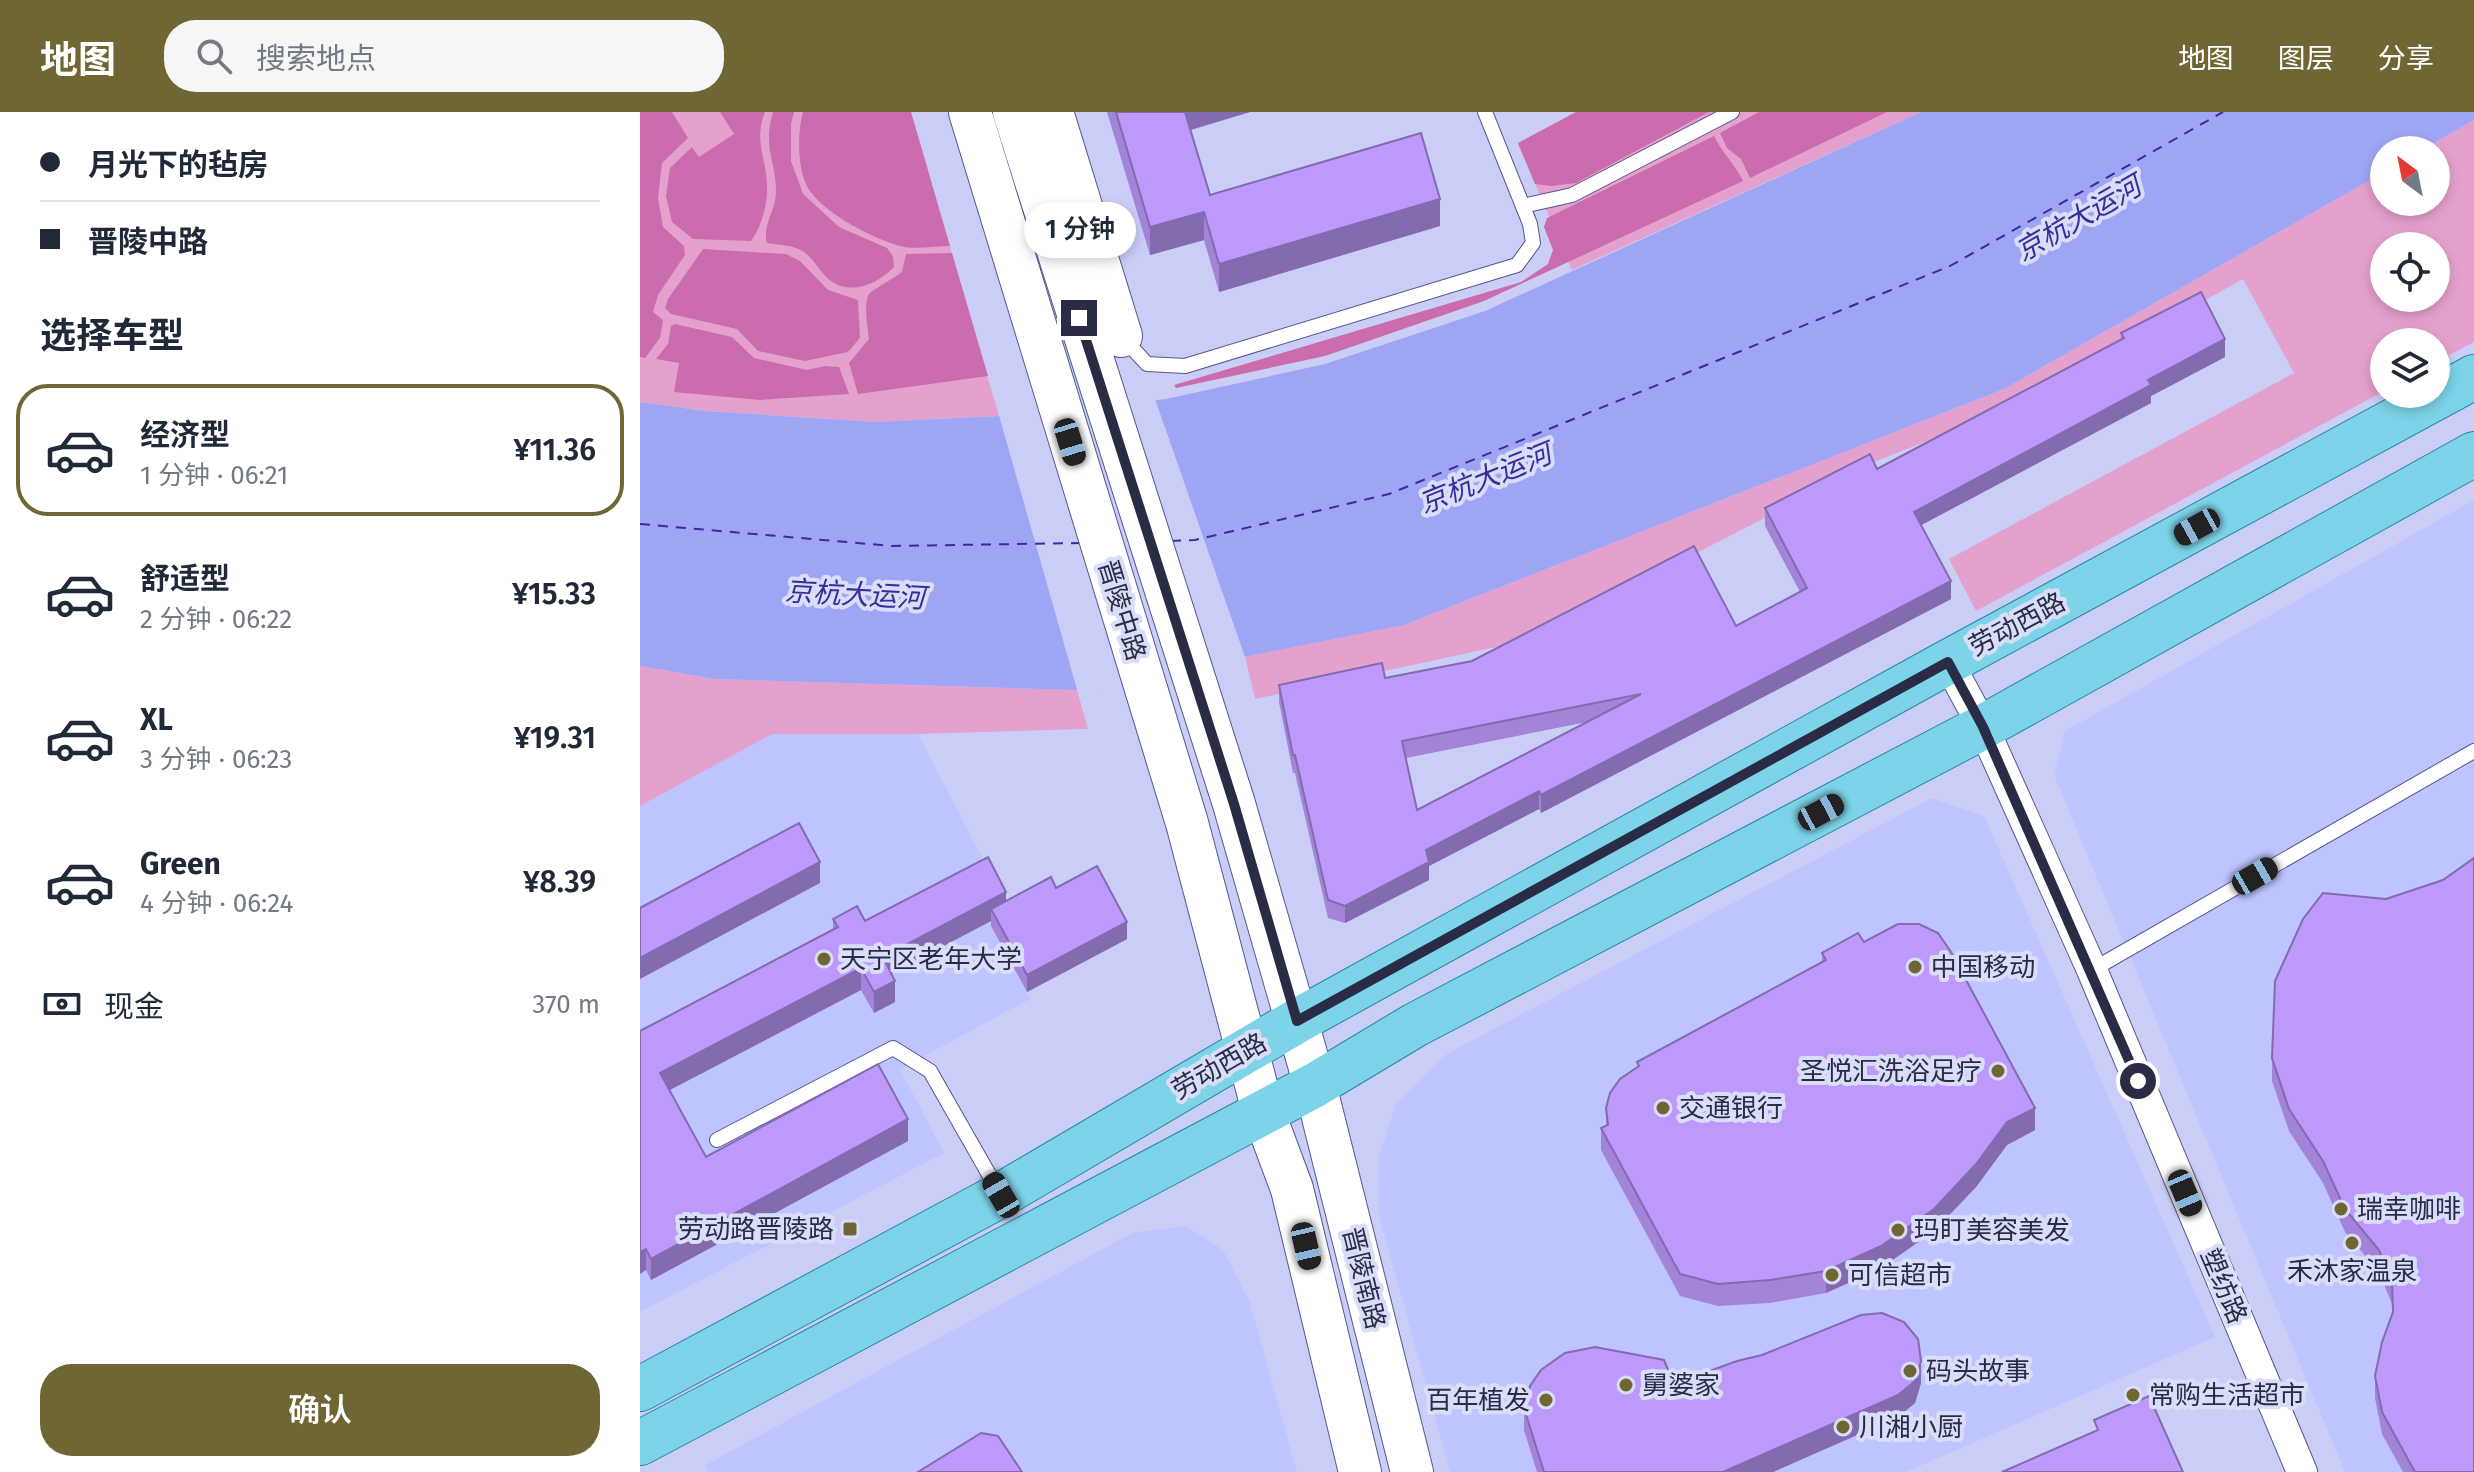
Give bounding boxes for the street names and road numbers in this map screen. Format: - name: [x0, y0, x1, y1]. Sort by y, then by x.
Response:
- street label: 晋陵中路: [1091, 556, 1152, 664]
- street label: 劳动西路: [1964, 586, 2070, 663]
- street label: 劳动西路: [1166, 1027, 1272, 1106]
- street label: 晋陵南路: [1336, 1224, 1391, 1332]
- street label: 塑纺路: [2194, 1244, 2253, 1328]

